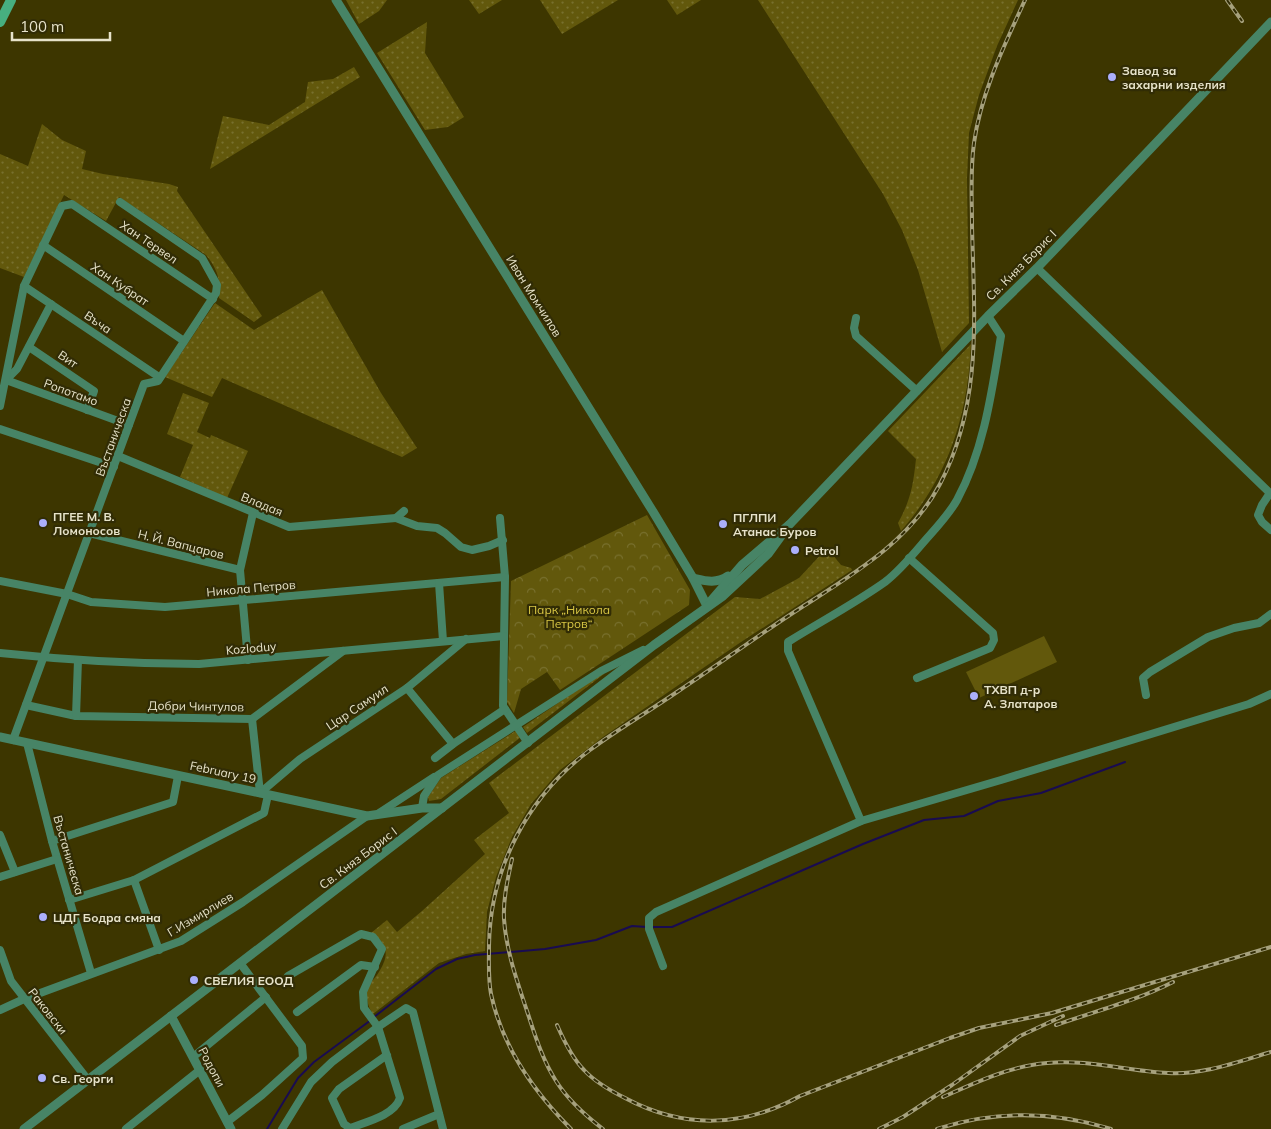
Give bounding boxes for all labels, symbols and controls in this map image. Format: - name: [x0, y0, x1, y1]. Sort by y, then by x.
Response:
- scale bar: [12, 10, 110, 42]
- text: 100 m: [20, 17, 64, 36]
- place label: Завод за захарни изделия: [1122, 63, 1226, 92]
- marker: Завод за захарни изделия: [1106, 71, 1118, 83]
- street label: Хан Тервел: [117, 217, 181, 267]
- street label: Св. Княз Борис I: [983, 227, 1059, 303]
- street label: Иван Момчилов: [503, 252, 565, 340]
- street label: Хан Кубрат: [88, 259, 152, 309]
- street label: Въча: [81, 307, 115, 337]
- street label: Вит: [55, 347, 81, 371]
- street label: Ропотамо: [42, 375, 100, 409]
- street label: Въстаническа: [92, 396, 134, 478]
- street label: Владая: [239, 489, 285, 519]
- place label: ПГЕЕ М. В. Ломоносов: [53, 509, 120, 538]
- place label: ПГЛПИ Атанас Буров: [733, 510, 816, 539]
- marker: ПГЕЕ М. В. Ломоносов: [37, 517, 49, 529]
- marker: ПГЛПИ Атанас Буров: [717, 518, 729, 530]
- street label: Н. Й. Вапцаров: [136, 526, 226, 562]
- place label: Petrol: [805, 543, 839, 558]
- marker: Petrol: [789, 544, 801, 556]
- street label: Никола Петров: [206, 577, 296, 599]
- park label: Парк „Никола Петров“: [528, 602, 610, 631]
- street label: Kozloduy: [225, 638, 278, 658]
- street label: Цар Самуил: [323, 681, 391, 733]
- place label: ТХВП д-р А. Златаров: [984, 682, 1057, 711]
- marker: ТХВП д-р А. Златаров: [968, 690, 980, 702]
- street label: Добри Чинтулов: [148, 698, 244, 714]
- street label: February 19: [188, 758, 258, 786]
- street label: Въстаническа: [50, 813, 88, 897]
- street label: Св. Княз Борис I: [316, 824, 400, 892]
- street label: Г.Измирлиев: [164, 888, 236, 940]
- place label: ЦДГ Бодра смяна: [53, 910, 161, 925]
- marker: ЦДГ Бодра смяна: [37, 911, 49, 923]
- place label: СВЕЛИЯ ЕООД: [204, 973, 293, 988]
- marker: СВЕЛИЯ ЕООД: [188, 974, 200, 986]
- street label: Раковски: [25, 985, 71, 1037]
- street label: Родопи: [195, 1044, 229, 1090]
- place label: Св. Георги: [52, 1071, 113, 1086]
- marker: Св. Георги: [36, 1072, 48, 1084]

